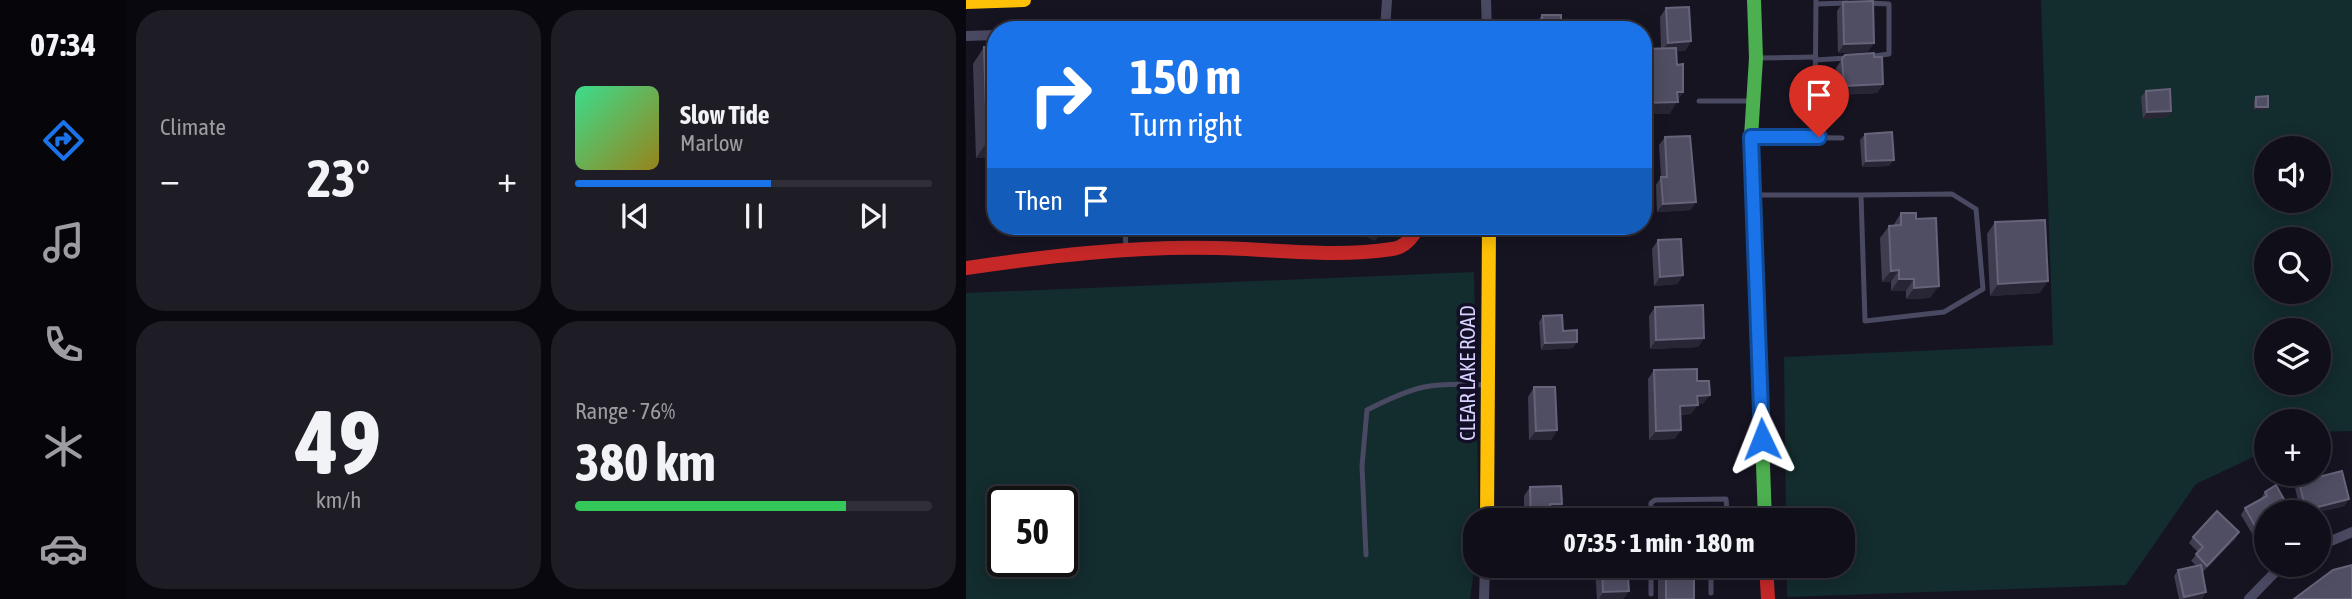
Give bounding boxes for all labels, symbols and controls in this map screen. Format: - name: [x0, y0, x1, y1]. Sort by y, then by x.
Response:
- text: 07:34: [30, 26, 96, 63]
- text: 150 m: [1130, 48, 1241, 104]
- icon: right: [1015, 49, 1106, 140]
- pin: [1789, 65, 1849, 137]
- icon: arrive: [1800, 76, 1838, 114]
- text: Slow Tide: [680, 100, 770, 130]
- text: Turn right: [1130, 106, 1243, 143]
- text: Climate: [160, 114, 226, 140]
- icon: directions: [39, 116, 88, 165]
- text: Marlow: [680, 130, 743, 156]
- map controls: [2254, 136, 2331, 577]
- button: sound: [2254, 136, 2331, 213]
- text: 23°: [307, 148, 370, 208]
- text: −: [160, 157, 180, 200]
- text: +: [497, 157, 517, 200]
- icon: arrive: [1077, 182, 1115, 220]
- text: Then: [1015, 186, 1063, 216]
- icon: previous: [616, 197, 654, 235]
- icon: pause: [735, 197, 773, 235]
- icon: next: [854, 197, 892, 235]
- icon: music: [39, 218, 88, 267]
- button: search: [2254, 227, 2331, 304]
- street label: CLEAR LAKE ROAD: [1455, 305, 1479, 441]
- button: layers: [2254, 318, 2331, 395]
- icon: phone: [39, 320, 88, 369]
- text: 49: [296, 389, 381, 493]
- text: Range · 76%: [575, 398, 675, 424]
- position arrow: [1725, 402, 1799, 476]
- button: +: [2254, 409, 2331, 486]
- icon: climate: [39, 422, 88, 471]
- text: 380 km: [575, 432, 716, 492]
- speed limit sign: 50: [987, 486, 1078, 577]
- text: km/h: [316, 487, 361, 513]
- button: −: [2254, 500, 2331, 577]
- icon: car: [39, 524, 88, 573]
- text: 07:35 · 1 min · 180 m: [1564, 528, 1754, 558]

